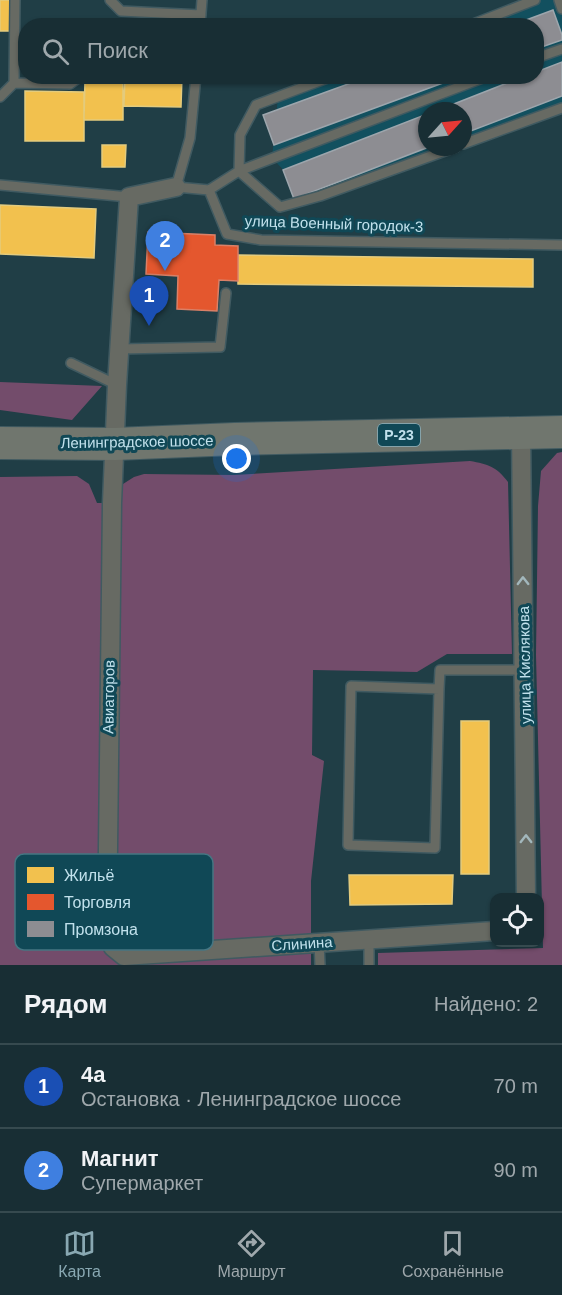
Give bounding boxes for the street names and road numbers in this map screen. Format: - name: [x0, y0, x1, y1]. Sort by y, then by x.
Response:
- street label: улица Военный городок-3: [244, 212, 424, 235]
- road number: Р-23: [378, 424, 420, 446]
- street label: Ленинградское шоссе: [60, 432, 214, 451]
- street label: улица Кислякова: [515, 605, 534, 724]
- street label: Авиаторов: [99, 660, 118, 734]
- street label: Слинина: [271, 933, 334, 954]

